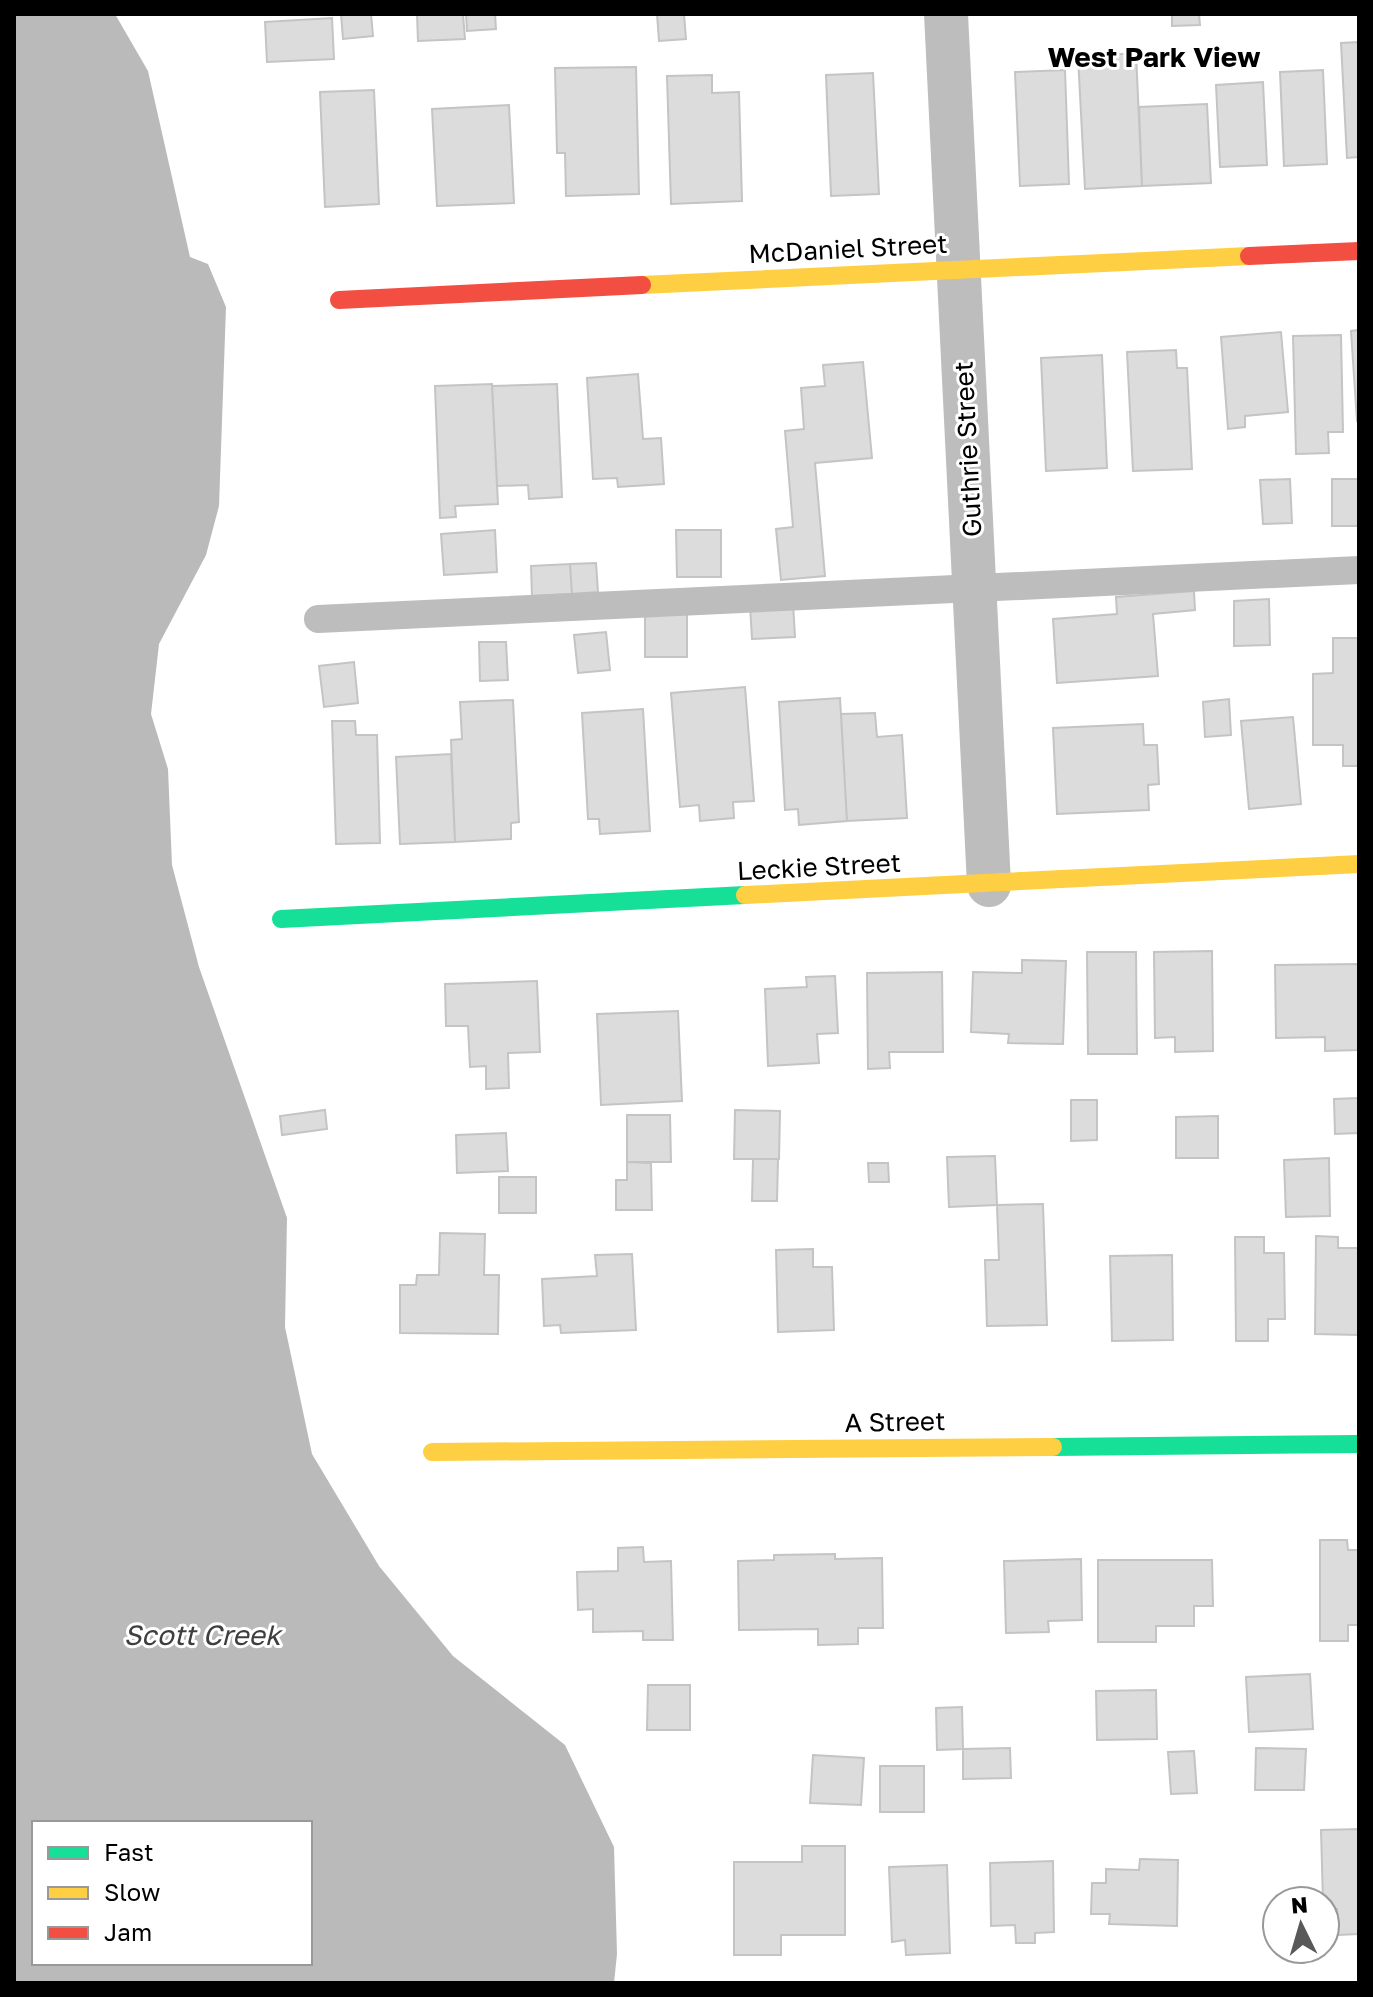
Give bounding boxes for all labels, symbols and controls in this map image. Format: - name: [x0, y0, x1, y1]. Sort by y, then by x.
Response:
- district label: West Park View: [1048, 40, 1260, 73]
- street label: McDaniel Street: [748, 228, 948, 269]
- street label: Guthrie Street: [947, 360, 988, 538]
- street label: Leckie Street: [736, 847, 902, 886]
- street label: A Street: [844, 1405, 946, 1438]
- water label: Scott Creek: [123, 1618, 284, 1651]
- legend: [32, 1821, 312, 1965]
- text: Fast: [104, 1837, 154, 1866]
- text: Slow: [104, 1877, 160, 1906]
- north arrow: [1261, 1885, 1341, 1965]
- text: N: [1290, 1890, 1309, 1919]
- text: Jam: [104, 1917, 152, 1946]

